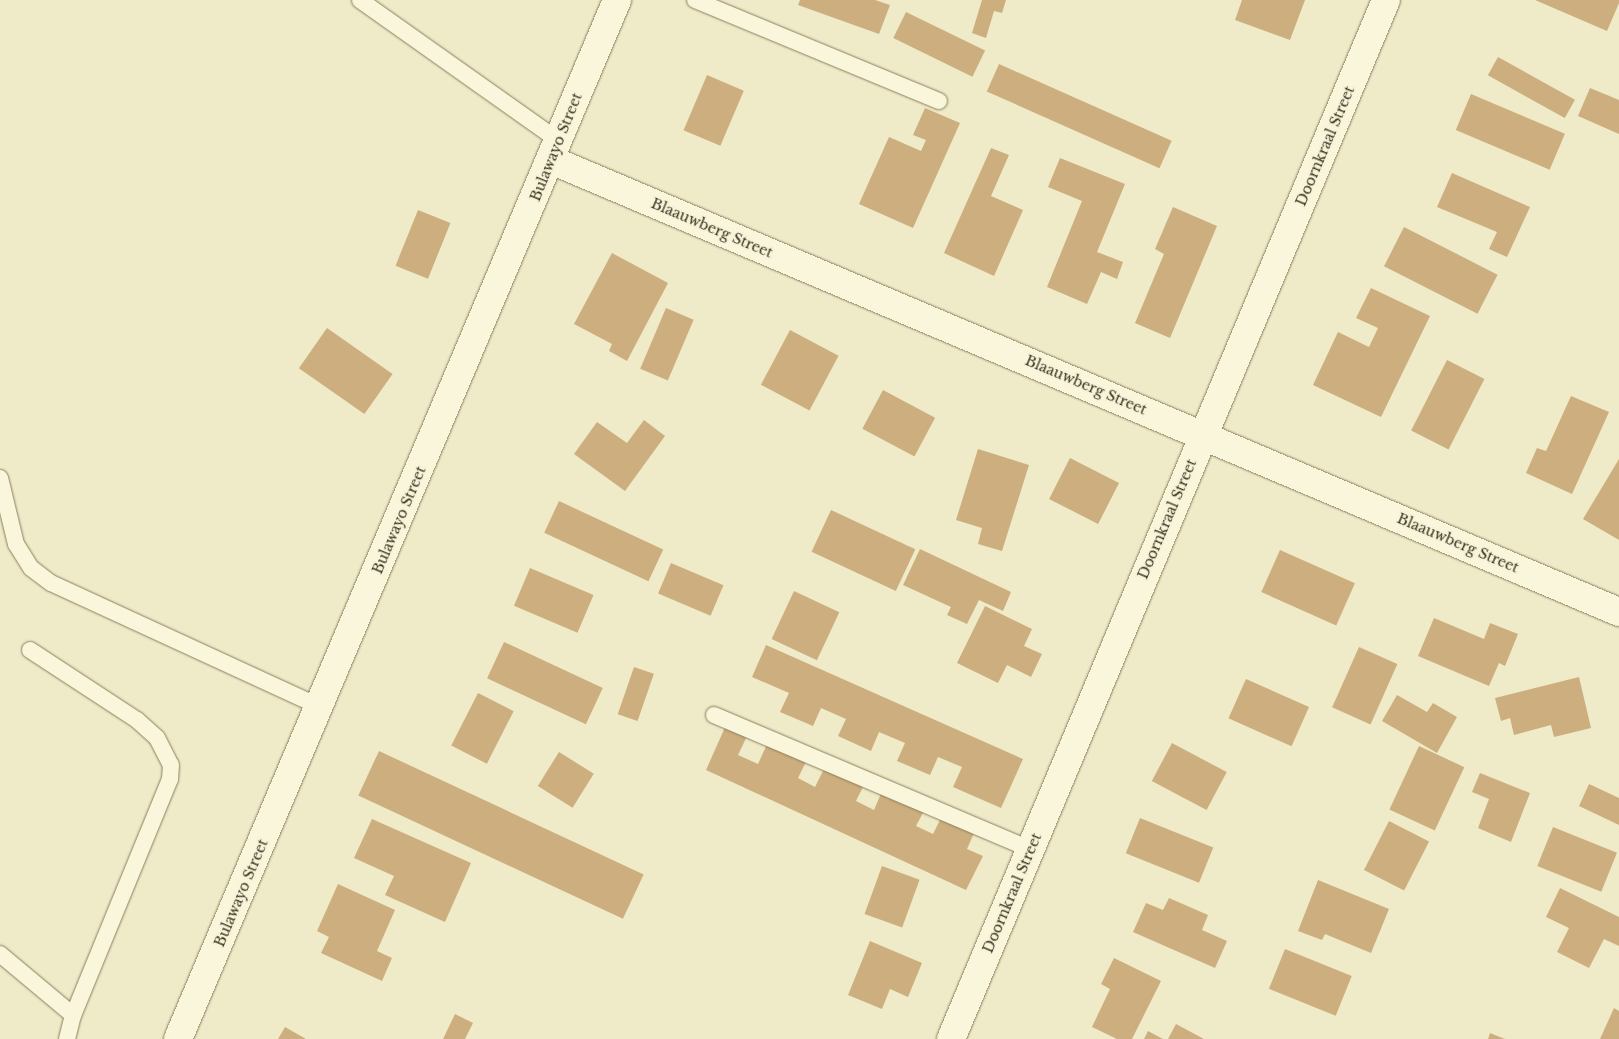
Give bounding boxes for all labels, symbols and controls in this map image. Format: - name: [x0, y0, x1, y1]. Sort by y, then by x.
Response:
- street label: Doornkraal Street: [1292, 84, 1358, 208]
- street label: Bulawayo Street: [527, 90, 585, 204]
- street label: Blaauwberg Street: [649, 195, 775, 261]
- street label: Blaauwberg Street: [1023, 352, 1149, 418]
- street label: Doornkraal Street: [1134, 457, 1200, 581]
- street label: Bulawayo Street: [369, 464, 429, 576]
- street label: Blaauwberg Street: [1395, 510, 1521, 576]
- street label: Doornkraal Street: [979, 831, 1045, 955]
- street label: Bulawayo Street: [211, 837, 271, 949]

